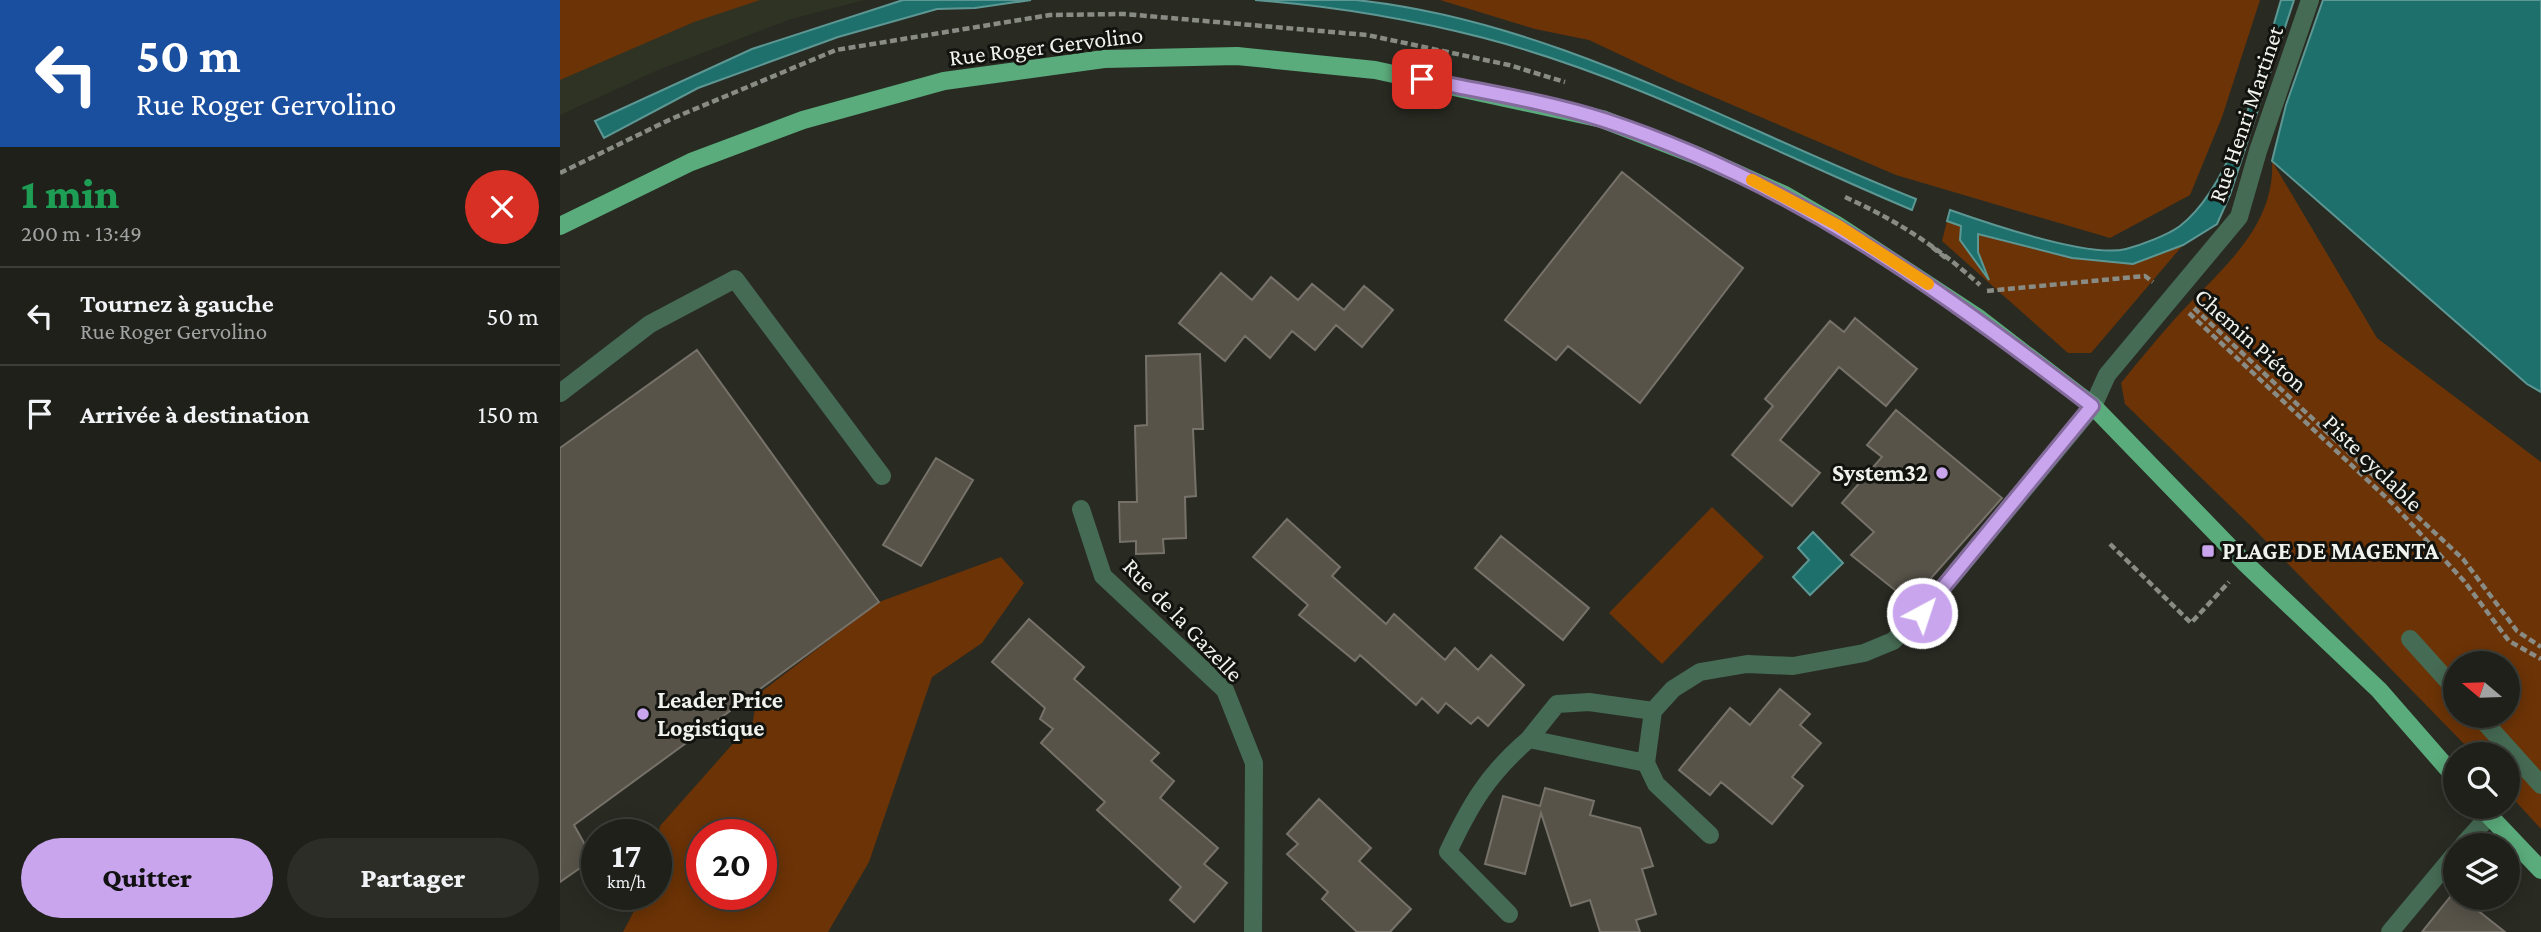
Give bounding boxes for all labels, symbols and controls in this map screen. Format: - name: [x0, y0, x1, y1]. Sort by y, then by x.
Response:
- street label: Rue Roger Gervolino: [947, 20, 1144, 71]
- street label: Rue Henri Martinet: [2203, 21, 2289, 205]
- icon: left: [21, 28, 112, 119]
- text: 50 m: [136, 28, 241, 83]
- pin: [1392, 49, 1452, 109]
- icon: arrive: [1403, 60, 1441, 98]
- text: Rue Roger Gervolino: [136, 86, 396, 122]
- text: 1 min: [21, 170, 119, 217]
- button: close: [465, 170, 539, 244]
- text: 200 m · 13:49: [21, 220, 142, 246]
- street label: Chemin Piéton: [2190, 282, 2313, 397]
- text: Tournez à gauche: [80, 289, 274, 318]
- icon: left: [21, 297, 59, 335]
- text: 50 m: [486, 302, 539, 331]
- text: Rue Roger Gervolino: [80, 318, 267, 344]
- icon: arrive: [21, 395, 59, 433]
- text: Arrivée à destination: [80, 400, 310, 429]
- text: 150 m: [478, 400, 539, 429]
- street label: Piste cyclable: [2318, 409, 2429, 517]
- place label: System32: [1832, 459, 1928, 486]
- marker: System32: [1934, 465, 1950, 481]
- place label: PLAGE DE MAGENTA: [2222, 537, 2439, 564]
- marker: PLAGE DE MAGENTA: [2200, 543, 2216, 559]
- street label: Rue de la Gazelle: [1118, 553, 1249, 687]
- position arrow: [1885, 576, 1959, 650]
- north arrow: [2443, 651, 2520, 728]
- map controls: [2443, 651, 2520, 910]
- place label: Leader Price Logistique: [657, 686, 783, 741]
- marker: Leader Price Logistique: [635, 706, 651, 722]
- button: search: [2443, 742, 2520, 819]
- speed limit sign: 20: [686, 819, 777, 910]
- button: layers: [2443, 833, 2520, 910]
- text: 17: [611, 836, 642, 875]
- button: Quitter: [21, 838, 273, 918]
- button: Partager: [287, 838, 539, 918]
- text: km/h: [607, 872, 646, 892]

